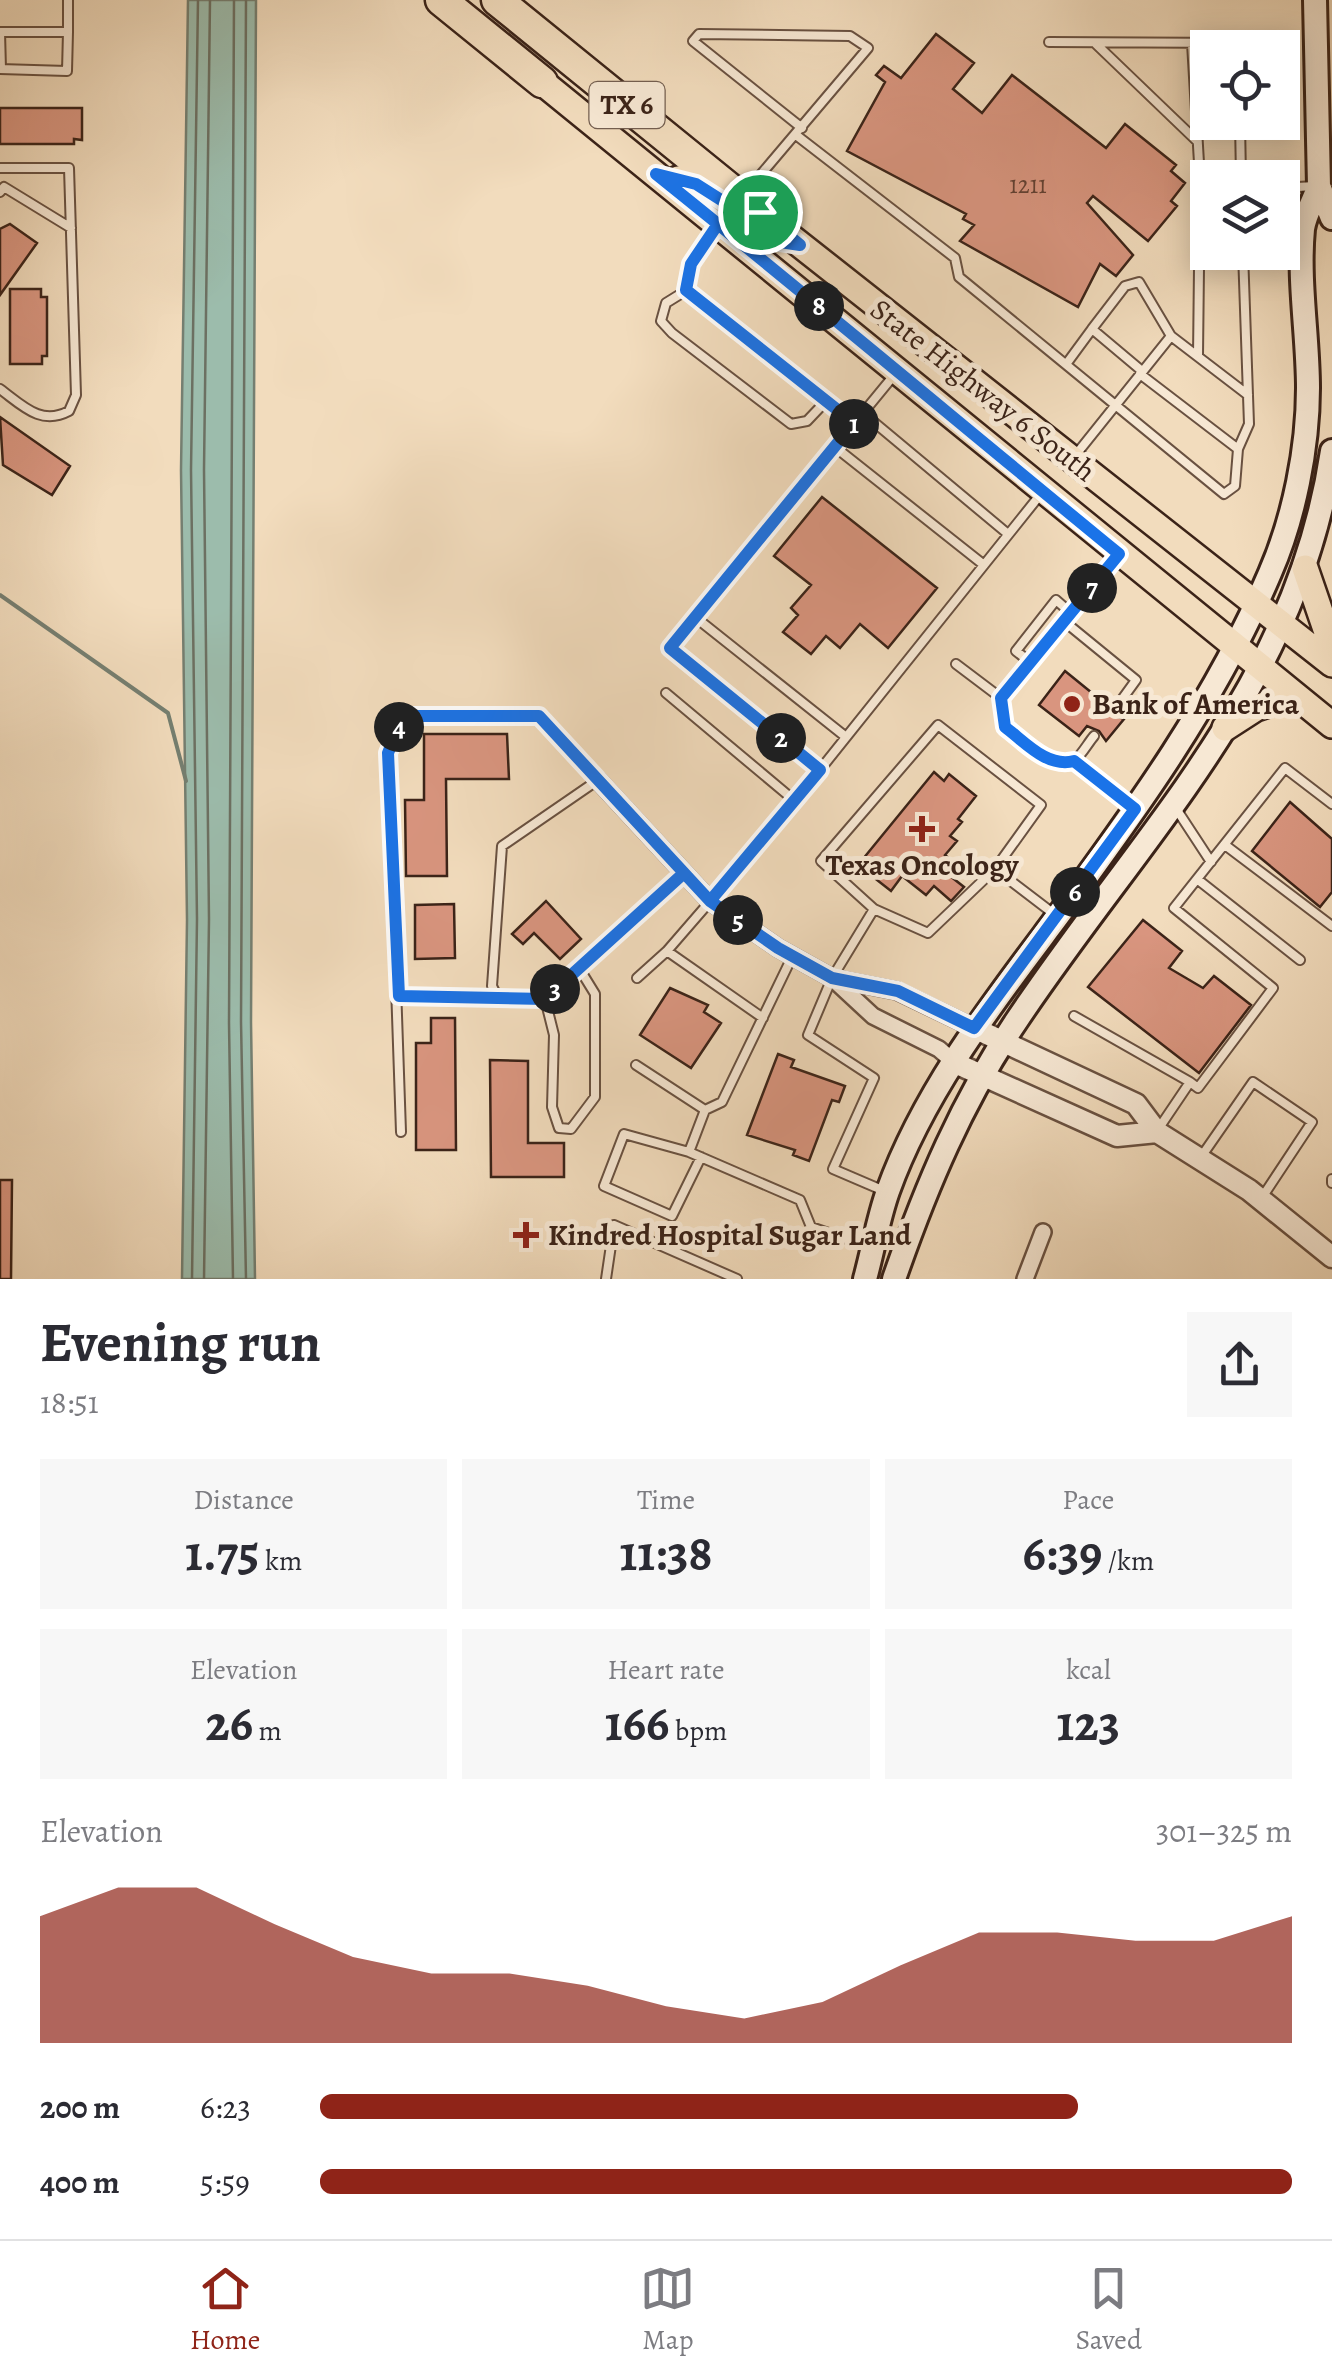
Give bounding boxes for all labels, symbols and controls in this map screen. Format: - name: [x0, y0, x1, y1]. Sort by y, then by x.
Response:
- map controls: [1190, 30, 1300, 270]
- button: locate: [1190, 30, 1300, 140]
- road number: TX 6: [590, 82, 664, 128]
- button: layers: [1190, 160, 1300, 270]
- house number: 1211: [1009, 168, 1047, 202]
- pin: [718, 170, 803, 255]
- icon: arrive: [733, 185, 788, 240]
- pin: 8: [794, 281, 844, 331]
- text: 8: [812, 287, 826, 325]
- street label: State Highway 6 South: [862, 289, 1104, 491]
- pin: 1: [829, 399, 879, 449]
- text: 1: [849, 405, 859, 443]
- pin: 7: [1067, 563, 1117, 613]
- text: 7: [1086, 569, 1098, 607]
- place label: Bank of America: [1092, 684, 1300, 724]
- marker: Bank of America: [1061, 693, 1083, 715]
- pin: 4: [374, 702, 424, 752]
- text: 4: [392, 708, 406, 746]
- pin: 2: [756, 713, 806, 763]
- text: 2: [774, 719, 788, 757]
- marker: Texas Oncology: [909, 816, 935, 842]
- place label: Texas Oncology: [825, 845, 1020, 885]
- pin: 6: [1050, 867, 1100, 917]
- text: 6: [1068, 873, 1082, 911]
- pin: 5: [713, 895, 763, 945]
- text: 5: [732, 901, 744, 939]
- pin: 3: [530, 964, 580, 1014]
- text: 3: [549, 970, 561, 1008]
- place label: Kindred Hospital Sugar Land: [548, 1215, 912, 1255]
- marker: Kindred Hospital Sugar Land: [513, 1222, 539, 1248]
- text: Evening run: [40, 1305, 321, 1380]
- button: share: [1187, 1312, 1292, 1417]
- text: 18:51: [40, 1380, 99, 1424]
- text: Distance: [193, 1481, 294, 1519]
- text: Time: [637, 1481, 695, 1519]
- text: Pace: [1062, 1481, 1114, 1519]
- text: 1.75: [185, 1519, 259, 1587]
- text: 11:38: [619, 1519, 713, 1587]
- text: 6:39: [1022, 1519, 1102, 1587]
- text: km: [259, 1542, 302, 1580]
- text: /km: [1102, 1542, 1154, 1580]
- text: Elevation: [190, 1651, 297, 1689]
- text: Heart rate: [608, 1651, 724, 1689]
- text: kcal: [1066, 1651, 1111, 1689]
- text: 26: [205, 1689, 253, 1757]
- text: 166: [605, 1689, 669, 1757]
- text: 123: [1057, 1689, 1120, 1757]
- text: m: [253, 1712, 282, 1750]
- text: bpm: [669, 1712, 727, 1750]
- text: Elevation: [40, 1809, 163, 1853]
- text: 301–325 m: [1156, 1809, 1292, 1853]
- text: 200 m: [40, 2085, 120, 2129]
- text: 6:23: [200, 2085, 251, 2129]
- text: 400 m: [40, 2160, 120, 2204]
- text: 5:59: [200, 2160, 250, 2204]
- tab: Home: [190, 2261, 260, 2359]
- tab: Map: [640, 2261, 695, 2359]
- tab: Saved: [1076, 2261, 1142, 2359]

